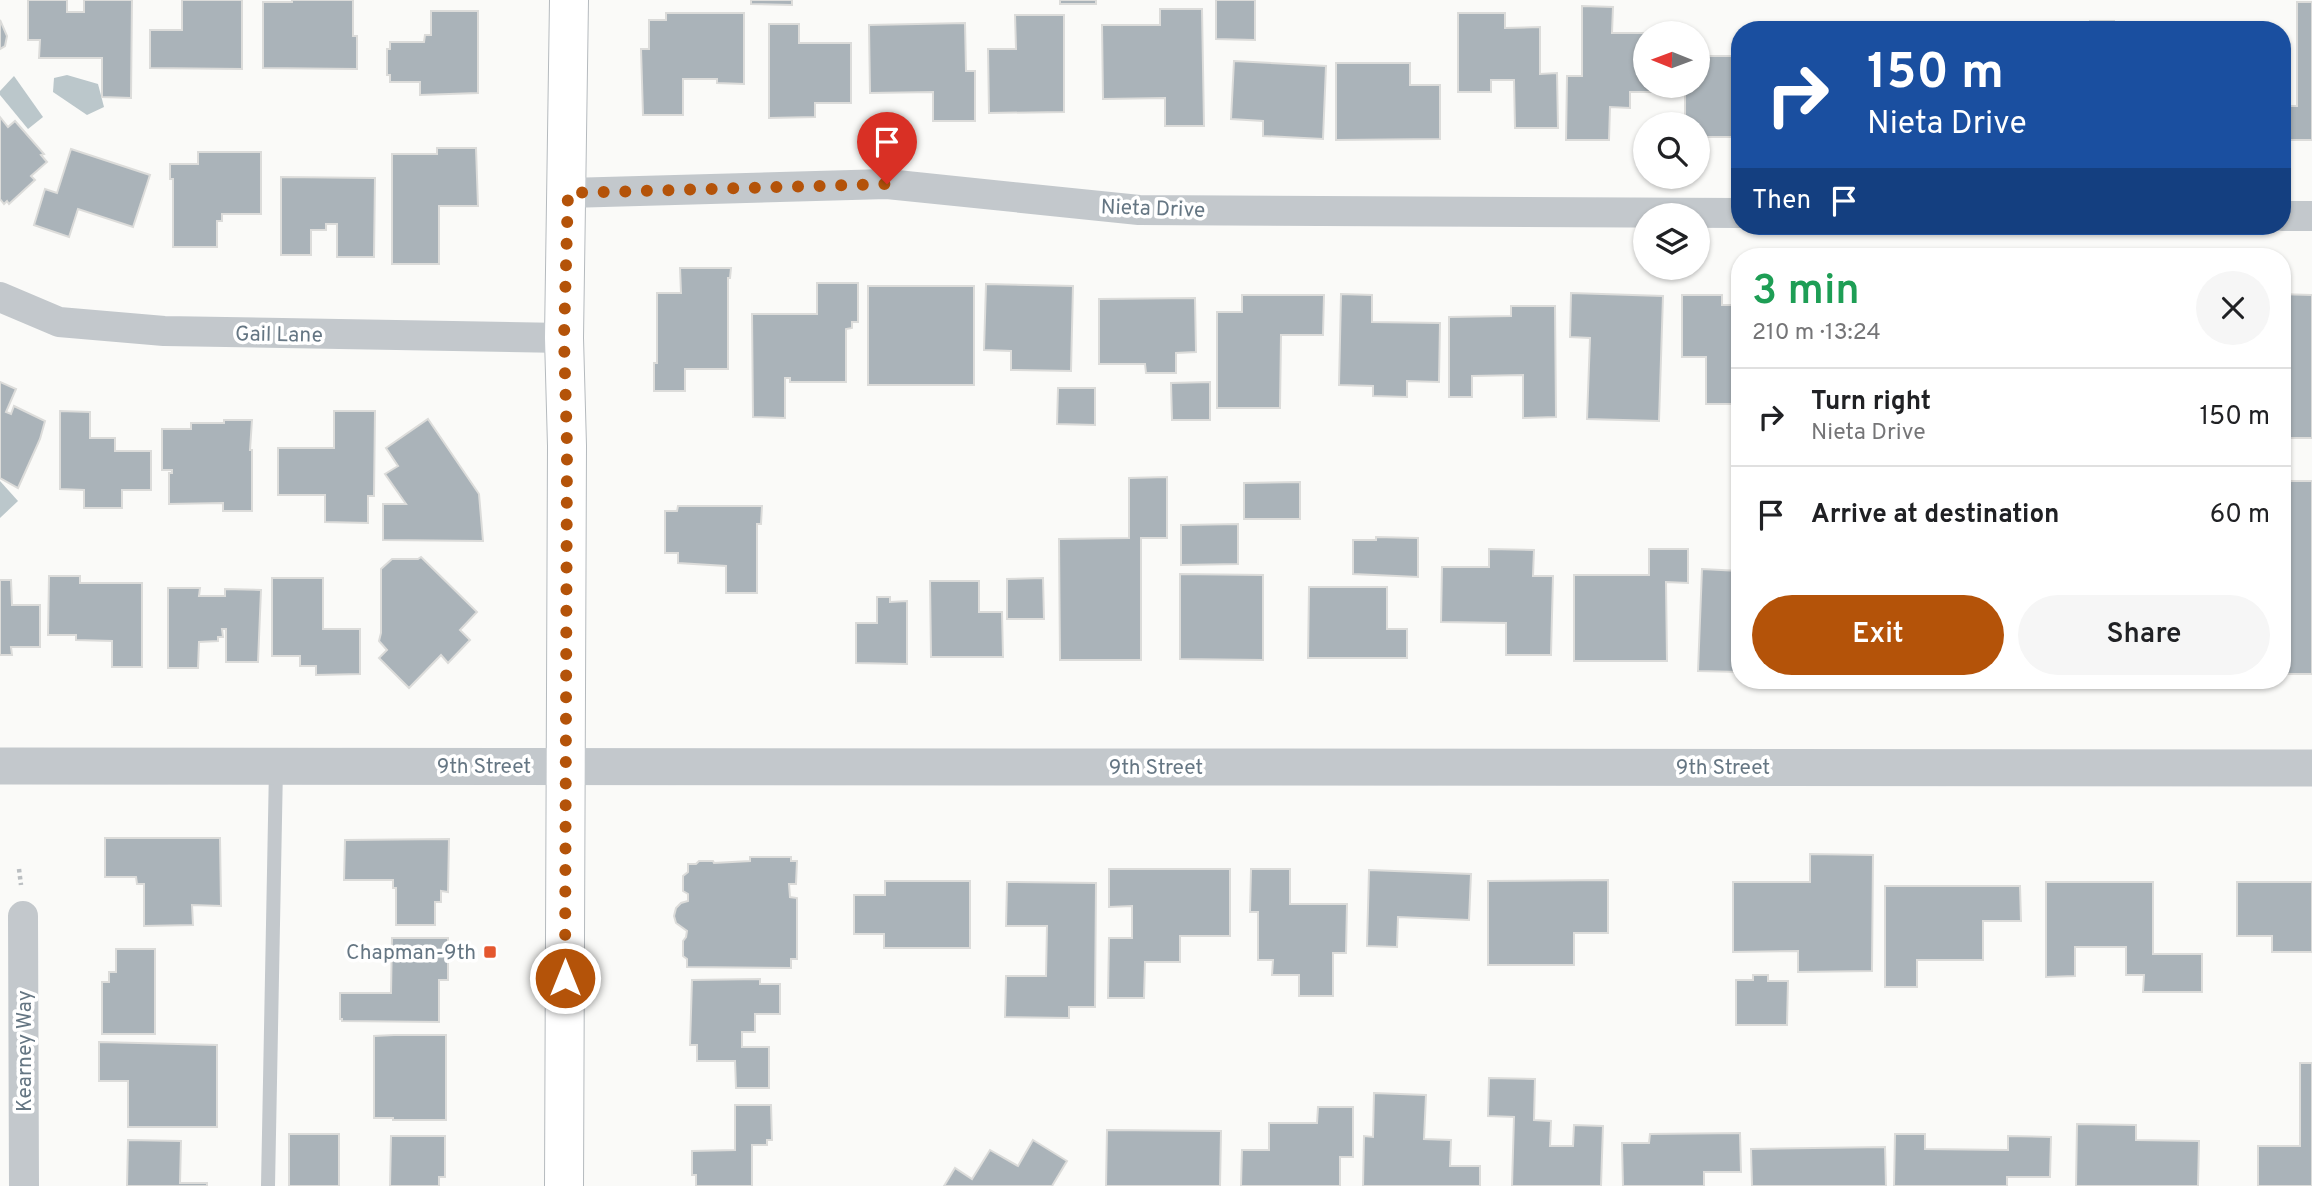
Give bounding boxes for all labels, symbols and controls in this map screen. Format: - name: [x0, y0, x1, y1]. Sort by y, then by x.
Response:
- north arrow: [1633, 21, 1710, 98]
- map controls: [1633, 21, 1710, 280]
- text: 150 m: [1867, 44, 2004, 106]
- icon: right: [1752, 49, 1843, 140]
- text: Nieta Drive: [1867, 105, 2027, 145]
- pin: [857, 112, 917, 184]
- button: search: [1633, 112, 1710, 189]
- icon: arrive: [868, 123, 906, 161]
- icon: arrive: [1825, 182, 1863, 220]
- text: Then: [1752, 185, 1811, 218]
- street label: Nieta Drive: [1100, 194, 1206, 225]
- button: layers: [1633, 203, 1710, 280]
- text: 3 min: [1752, 266, 1860, 319]
- button: close: [2196, 271, 2270, 345]
- text: 210 m · 13:24: [1752, 319, 1881, 348]
- street label: Gail Lane: [235, 321, 323, 350]
- text: Turn right: [1811, 386, 1931, 419]
- icon: right: [1752, 398, 1790, 436]
- text: 150 m: [2199, 401, 2270, 434]
- text: Nieta Drive: [1811, 419, 1926, 448]
- icon: arrive: [1752, 496, 1790, 534]
- text: Arrive at destination: [1811, 499, 2059, 532]
- text: 60 m: [2210, 499, 2270, 532]
- button: Exit: [1752, 595, 2004, 675]
- button: Share: [2018, 595, 2270, 675]
- street label: 9th Street: [437, 754, 531, 781]
- street label: 9th Street: [1109, 755, 1203, 782]
- street label: 9th Street: [1676, 755, 1770, 782]
- place label: Chapman-9th: [346, 940, 476, 967]
- position arrow: [528, 941, 602, 1015]
- marker: Chapman-9th: [482, 944, 498, 960]
- street label: Kearney Way: [12, 990, 39, 1112]

